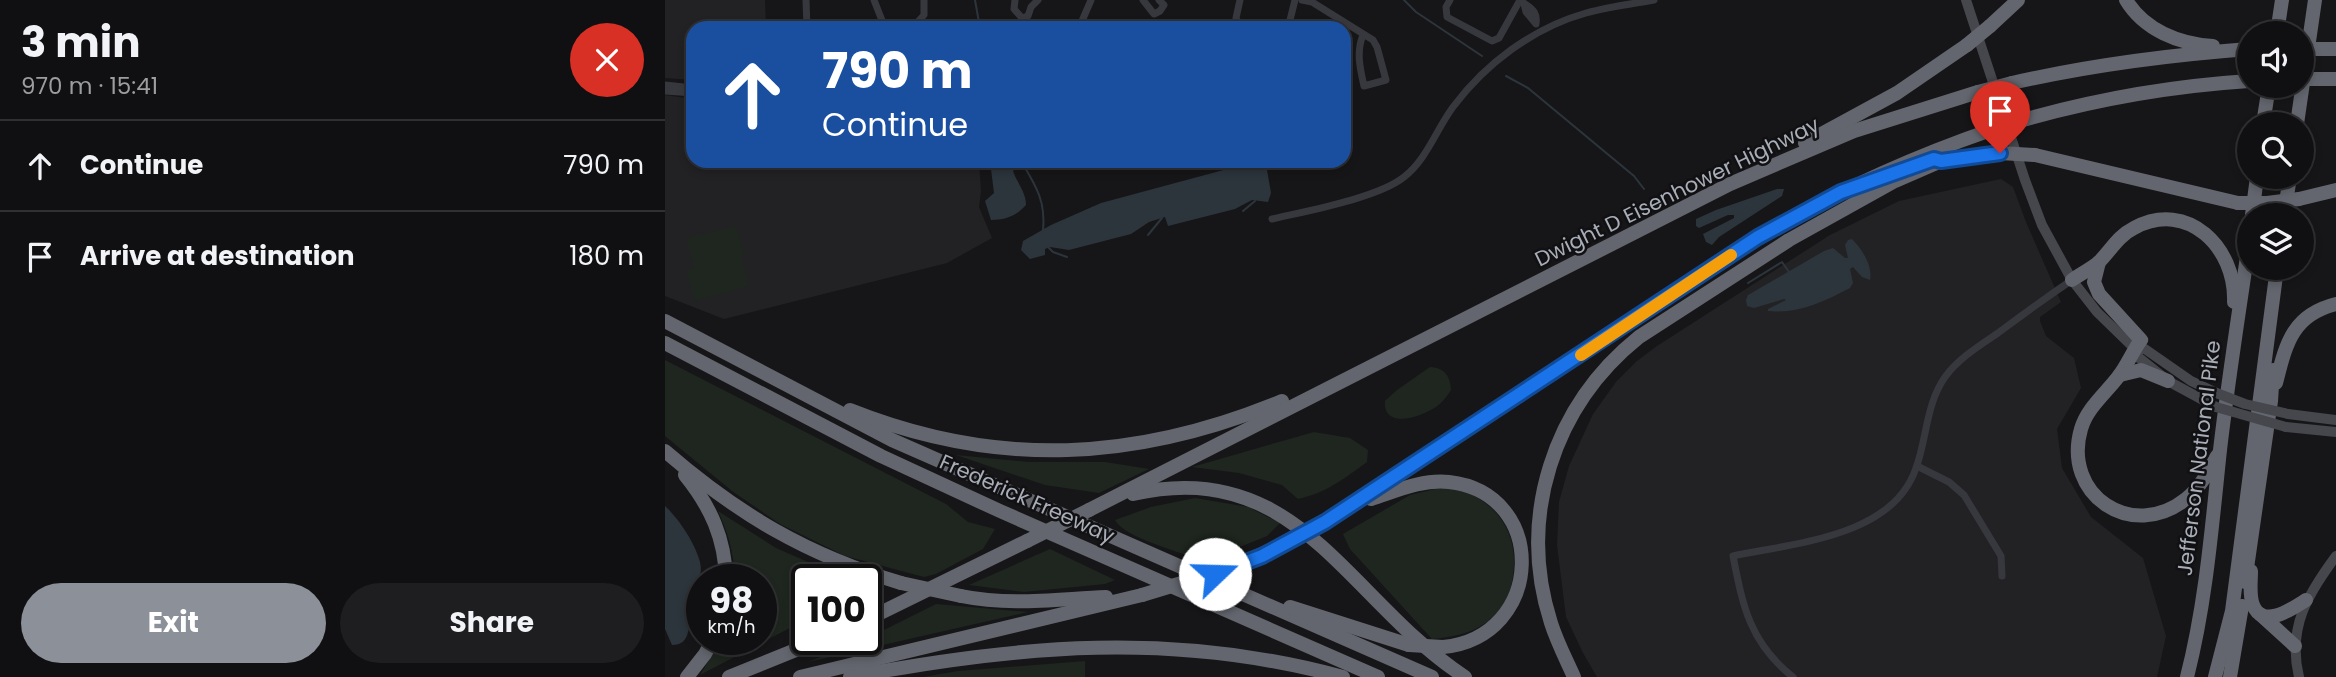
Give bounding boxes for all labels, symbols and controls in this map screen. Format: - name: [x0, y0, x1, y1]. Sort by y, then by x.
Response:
- text: 3 min: [21, 13, 141, 72]
- map controls: [2237, 21, 2314, 280]
- button: sound: [2237, 21, 2314, 98]
- button: close: [570, 23, 644, 97]
- text: 790 m: [822, 37, 973, 105]
- icon: ahead: [707, 49, 798, 140]
- text: 970 m · 15:41: [21, 70, 158, 102]
- pin: [1970, 81, 2030, 153]
- icon: arrive: [1981, 92, 2019, 130]
- text: Continue: [822, 102, 968, 147]
- street label: Dwight D Eisenhower Highway: [1530, 110, 1824, 273]
- button: search: [2237, 112, 2314, 189]
- icon: ahead: [21, 147, 59, 185]
- text: Continue: [80, 147, 203, 183]
- text: 790 m: [563, 147, 644, 183]
- button: layers: [2237, 203, 2314, 280]
- icon: arrive: [21, 238, 59, 276]
- text: Arrive at destination: [80, 238, 355, 274]
- text: 180 m: [569, 238, 644, 274]
- street label: Jefferson National Pike: [2170, 339, 2227, 577]
- street label: Frederick Freeway: [935, 447, 1119, 550]
- position arrow: [1178, 537, 1252, 611]
- speed limit sign: 100: [791, 564, 882, 655]
- text: 98: [709, 576, 754, 625]
- button: Exit: [21, 583, 326, 663]
- button: Share: [340, 583, 644, 663]
- text: km/h: [708, 614, 755, 639]

